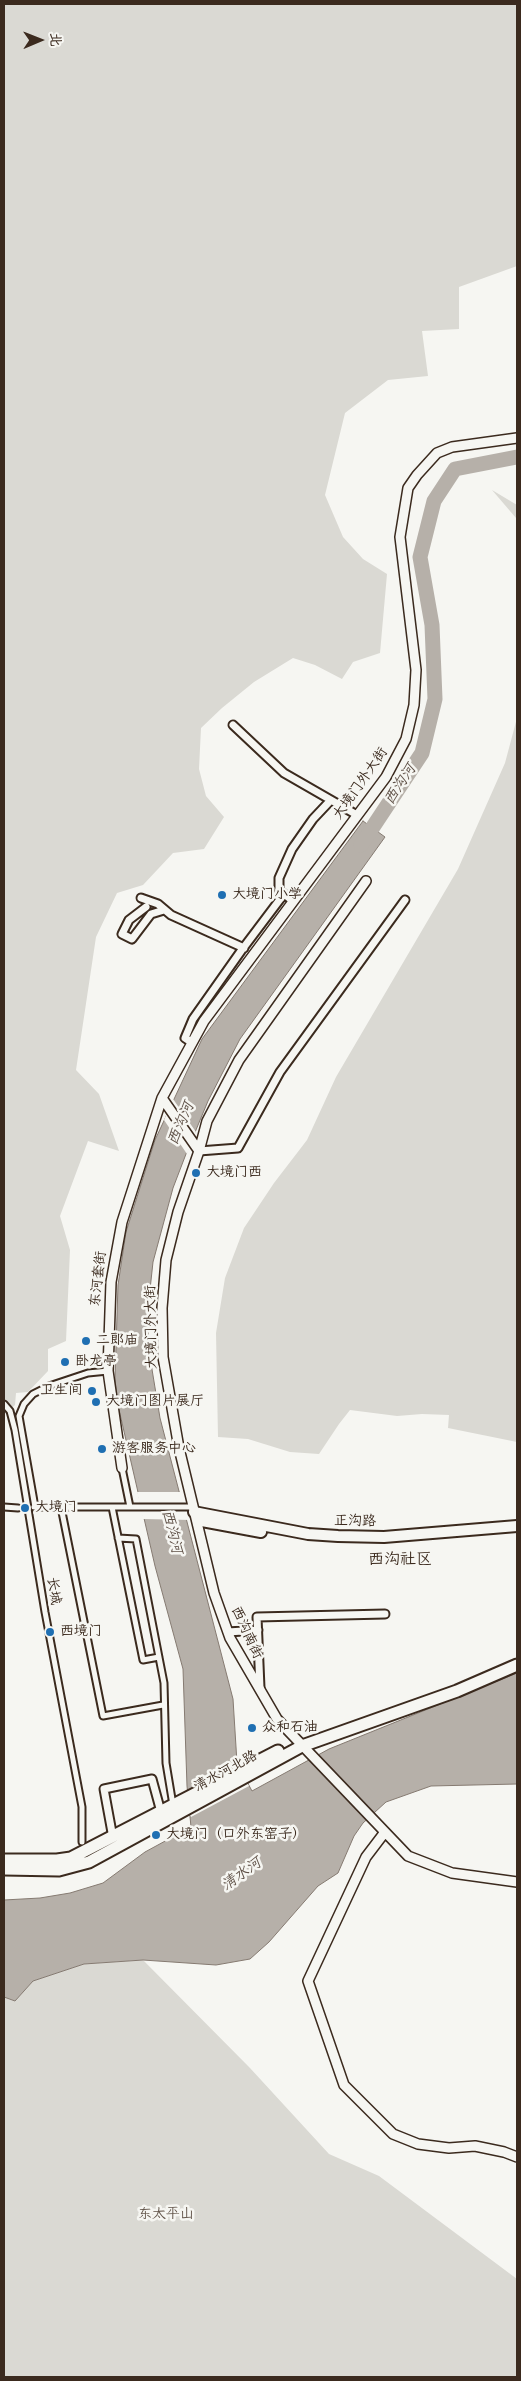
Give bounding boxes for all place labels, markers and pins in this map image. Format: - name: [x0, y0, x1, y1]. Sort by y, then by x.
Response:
- place label: 大境门小学: [232, 887, 302, 903]
- marker: 大境门小学: [216, 889, 228, 901]
- place label: 大境门西: [206, 1165, 262, 1181]
- marker: 大境门西: [190, 1167, 202, 1179]
- place label: 二郎庙: [96, 1333, 138, 1349]
- marker: 二郎庙: [80, 1335, 92, 1347]
- place label: 卧龙亭: [75, 1354, 117, 1370]
- marker: 卧龙亭: [59, 1356, 71, 1368]
- place label: 卫生间: [40, 1383, 82, 1399]
- marker: 卫生间: [86, 1385, 98, 1397]
- place label: 大境门图片展厅: [106, 1394, 204, 1410]
- marker: 大境门图片展厅: [90, 1396, 102, 1408]
- place label: 游客服务中心: [112, 1441, 196, 1457]
- marker: 游客服务中心: [96, 1443, 108, 1455]
- place label: 大境门: [35, 1500, 77, 1516]
- marker: 大境门: [19, 1502, 31, 1514]
- place label: 西境门: [60, 1624, 102, 1640]
- marker: 西境门: [44, 1626, 56, 1638]
- place label: 众和石油: [262, 1720, 318, 1736]
- marker: 众和石油: [246, 1722, 258, 1734]
- place label: 大境门（口外东窑子）: [166, 1827, 306, 1843]
- marker: 大境门（口外东窑子）: [150, 1829, 162, 1841]

